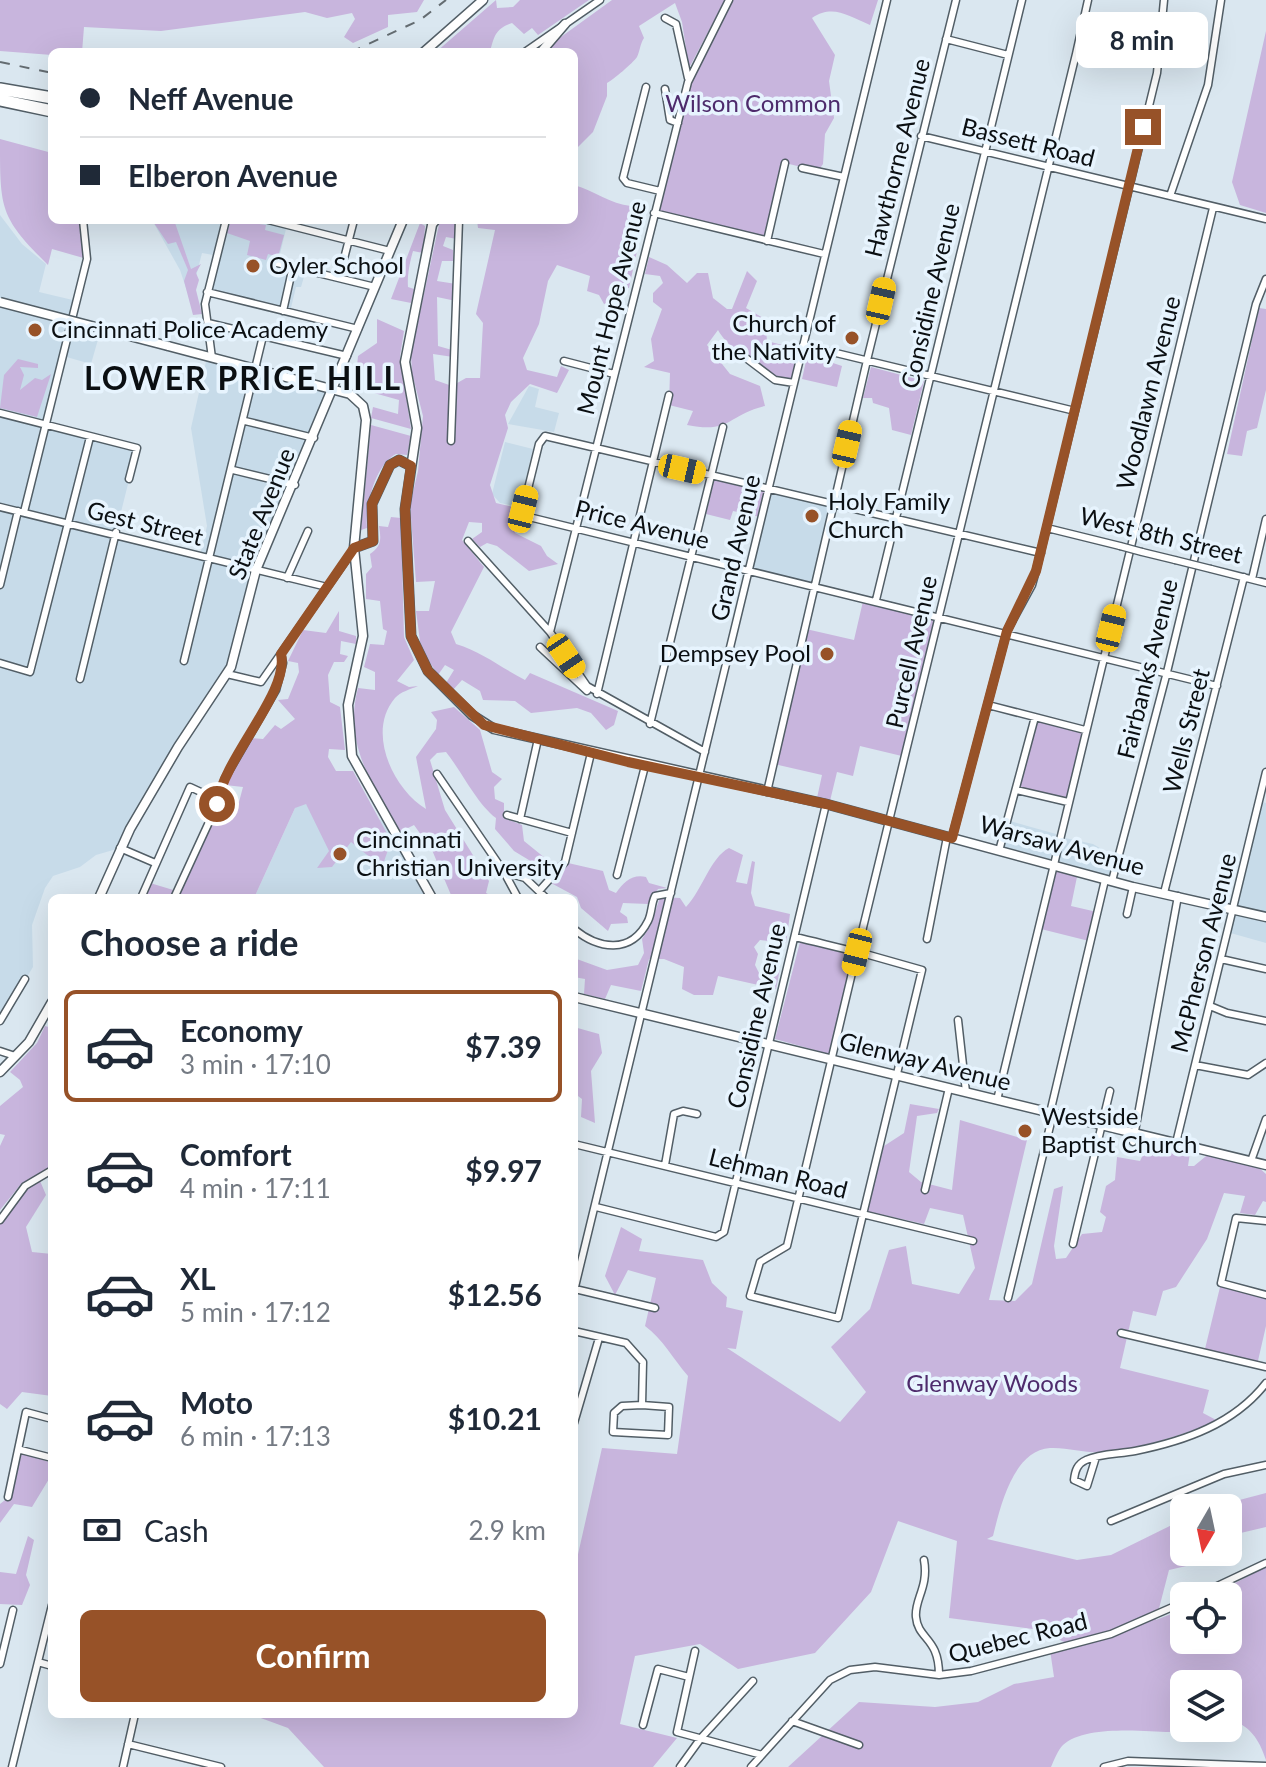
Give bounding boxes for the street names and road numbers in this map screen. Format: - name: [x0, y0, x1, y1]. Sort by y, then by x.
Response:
- street label: Hawthorne Avenue: [858, 55, 935, 260]
- street label: Bassett Road: [959, 111, 1098, 172]
- street label: Mount Hope Avenue: [570, 198, 651, 418]
- street label: Considine Avenue: [894, 200, 965, 391]
- street label: Woodlawn Avenue: [1109, 293, 1186, 493]
- street label: State Avenue: [221, 444, 300, 583]
- street label: Grand Avenue: [704, 472, 765, 624]
- street label: Price Avenue: [572, 493, 713, 554]
- street label: Gest Street: [84, 494, 207, 551]
- street label: West 8th Street: [1077, 500, 1246, 569]
- street label: Purcell Avenue: [879, 572, 942, 731]
- street label: Fairbanks Avenue: [1110, 576, 1183, 762]
- street label: Wells Street: [1156, 665, 1215, 796]
- street label: Warsaw Avenue: [977, 809, 1148, 880]
- street label: McPherson Avenue: [1164, 850, 1241, 1055]
- street label: Considine Avenue: [720, 920, 791, 1111]
- street label: Glenway Avenue: [836, 1025, 1014, 1096]
- street label: Lehman Road: [706, 1141, 851, 1204]
- street label: Quebec Road: [945, 1605, 1090, 1668]

